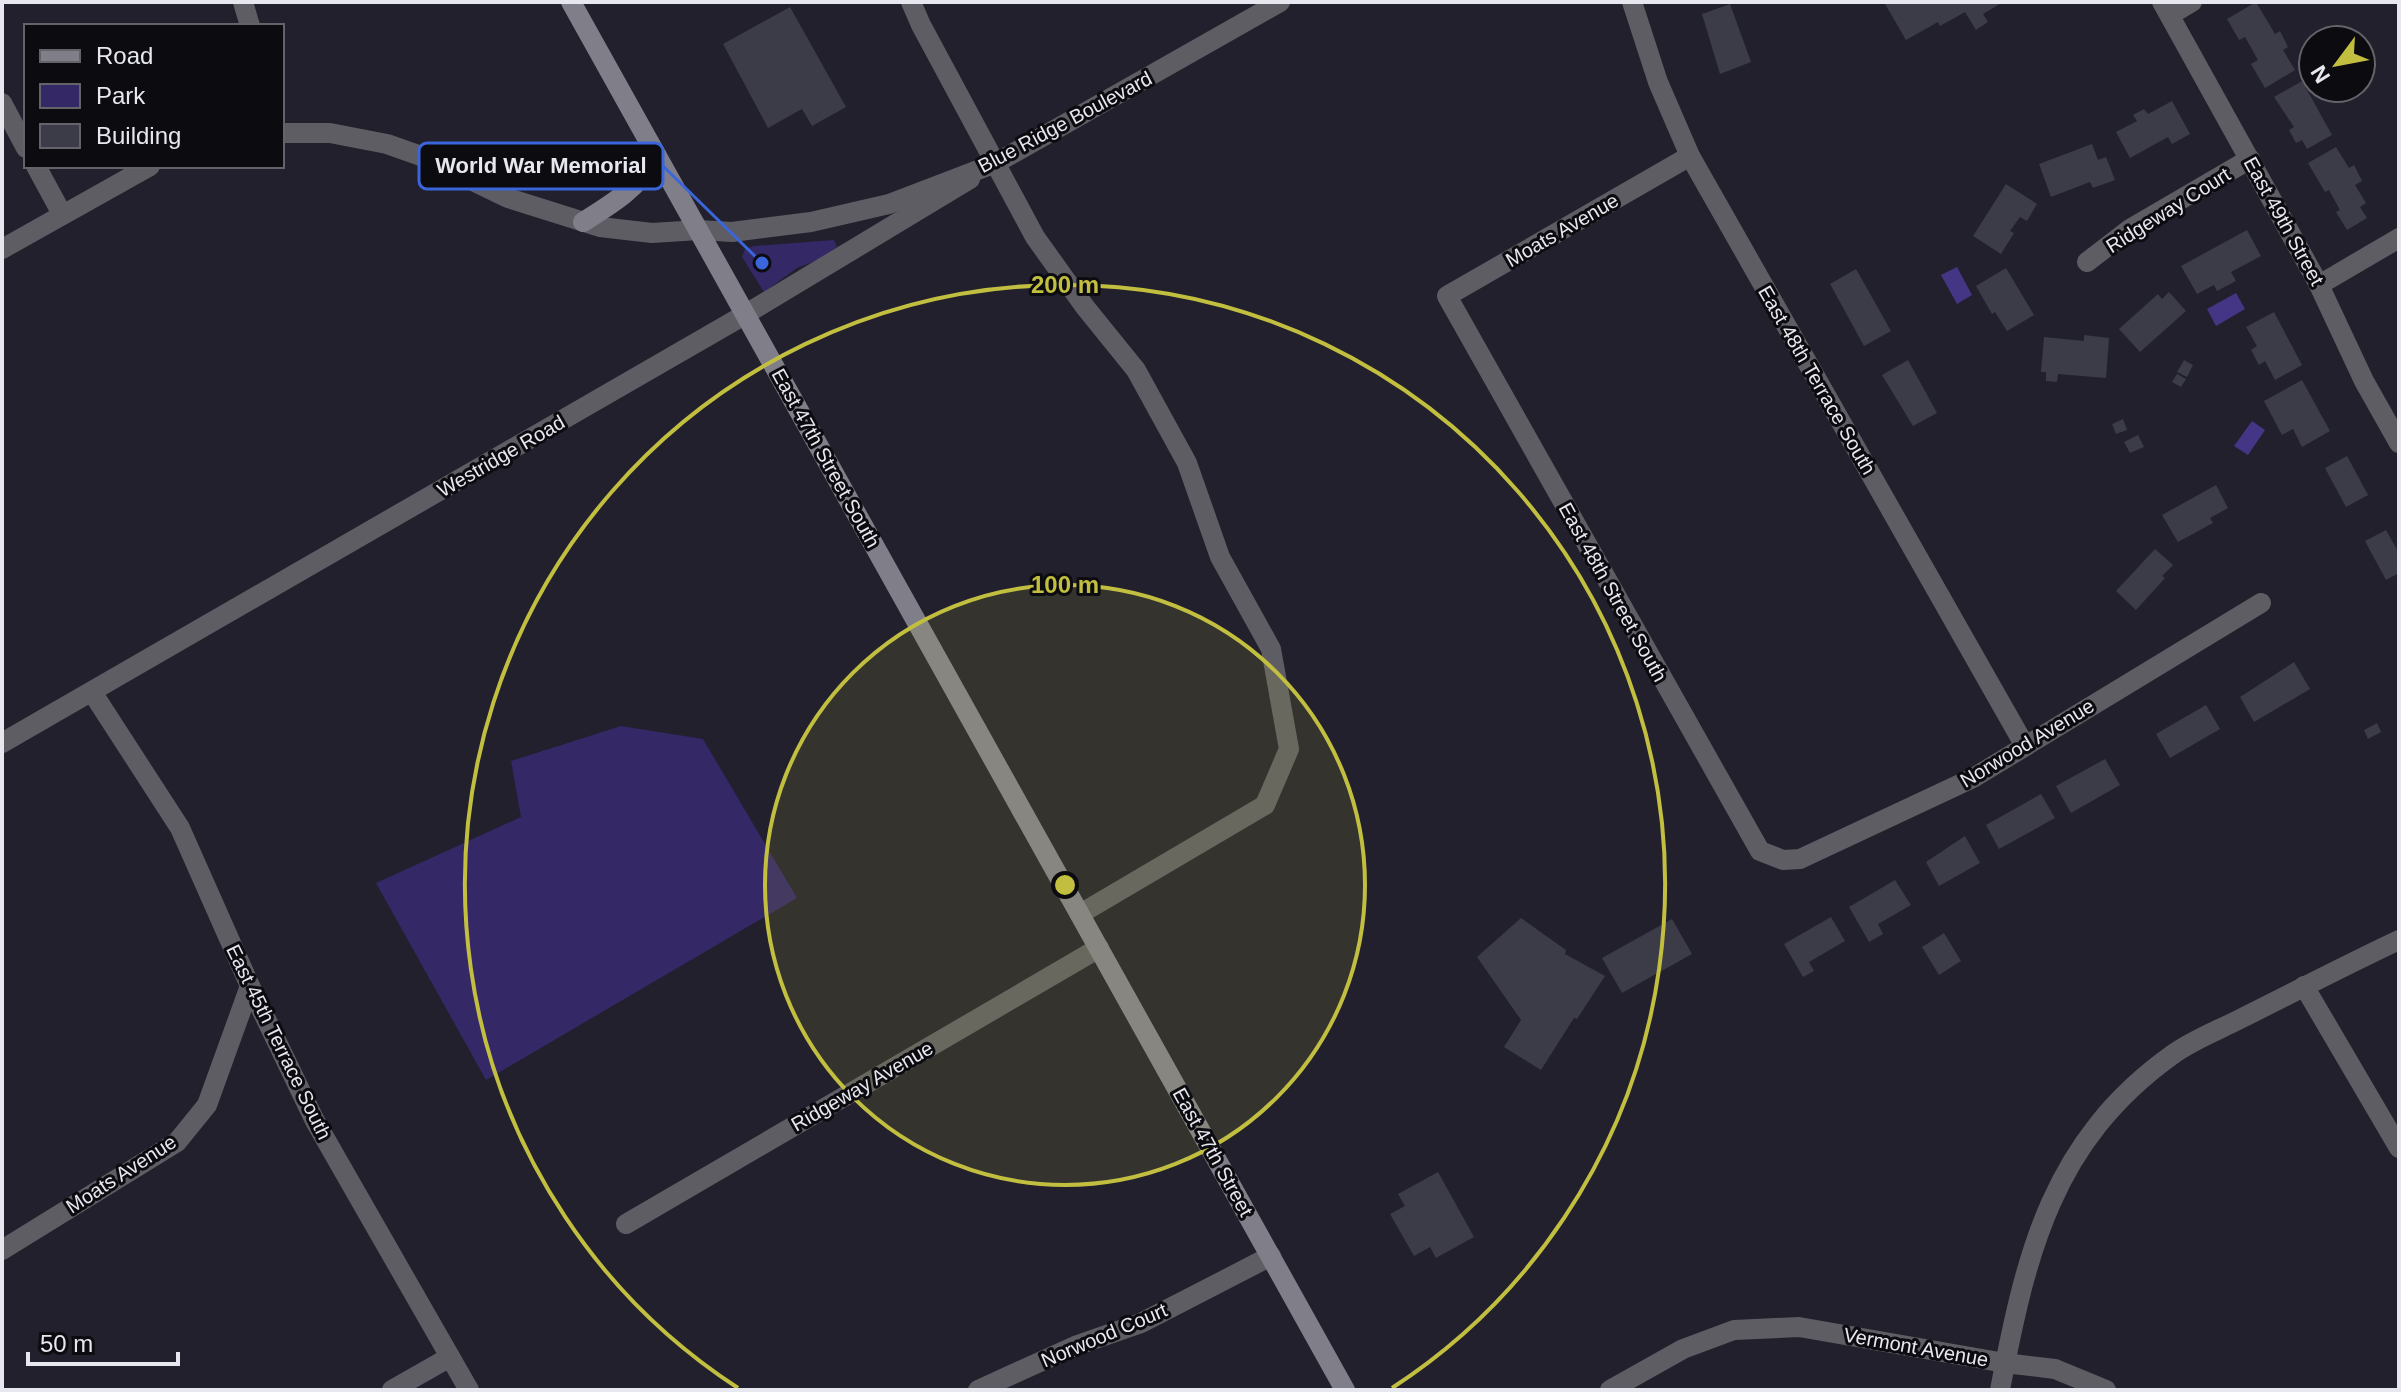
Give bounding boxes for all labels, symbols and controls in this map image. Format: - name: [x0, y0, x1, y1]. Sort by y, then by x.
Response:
- legend: [24, 24, 284, 168]
- north arrow: [2297, 24, 2377, 104]
- text: Road: [96, 42, 153, 69]
- text: N: [2306, 61, 2335, 88]
- street label: Blue Ridge Boulevard: [974, 67, 1156, 177]
- text: Park: [96, 82, 146, 109]
- text: Building: [96, 122, 181, 149]
- callout: World War Memorial: [419, 143, 663, 189]
- text: World War Memorial: [435, 153, 647, 178]
- street label: East 49th Street: [2240, 153, 2329, 289]
- street label: Ridgeway Court: [2102, 163, 2235, 257]
- street label: Moats Avenue: [1502, 189, 1622, 271]
- text: 200 m: [1031, 271, 1099, 298]
- street label: East 48th Terrace South: [1754, 282, 1880, 478]
- street label: East 47th Street South: [768, 365, 884, 551]
- street label: Westridge Road: [434, 411, 568, 501]
- street label: East 48th Street South: [1555, 499, 1671, 685]
- text: 100 m: [1031, 571, 1099, 598]
- street label: Norwood Avenue: [1956, 694, 2098, 792]
- centre of rings: [1051, 871, 1079, 899]
- street label: East 45th Terrace South: [222, 941, 336, 1143]
- street label: Ridgeway Avenue: [787, 1037, 937, 1135]
- street label: East 47th Street: [1169, 1084, 1258, 1220]
- street label: Moats Avenue: [62, 1130, 180, 1218]
- street label: Norwood Court: [1038, 1298, 1171, 1371]
- scale bar: [28, 1316, 178, 1366]
- street label: Vermont Avenue: [1842, 1323, 1990, 1371]
- text: 50 m: [40, 1330, 93, 1357]

